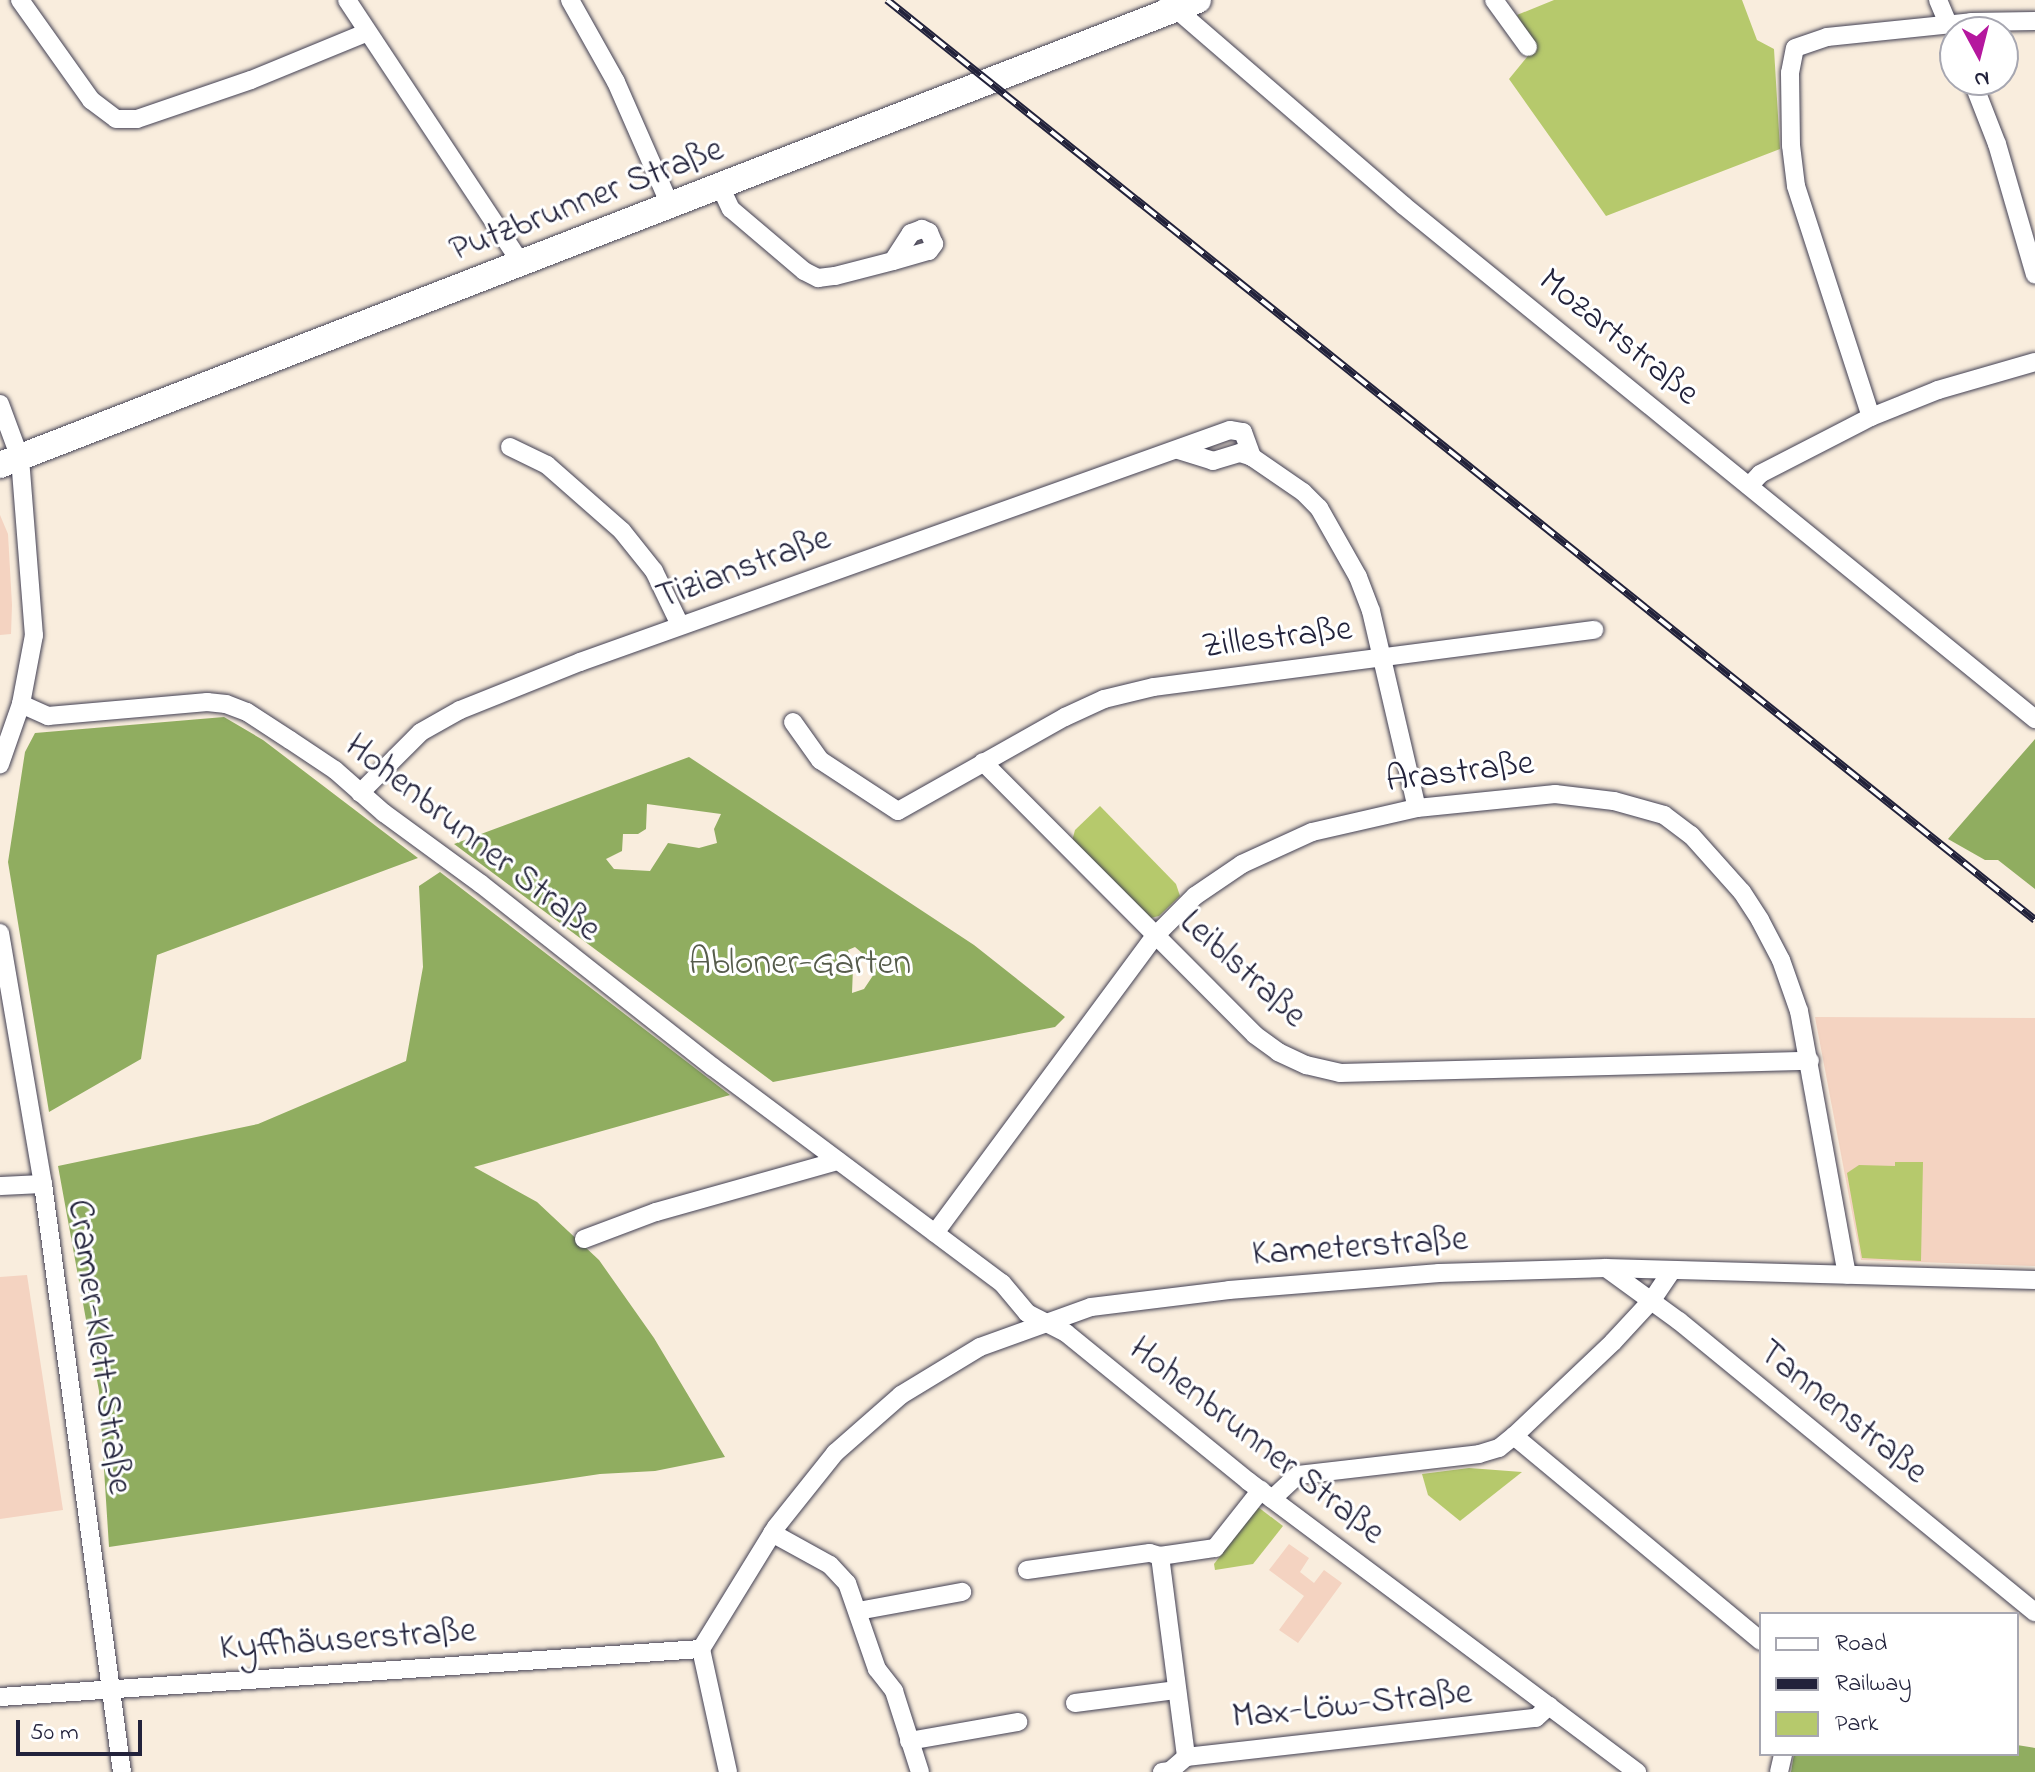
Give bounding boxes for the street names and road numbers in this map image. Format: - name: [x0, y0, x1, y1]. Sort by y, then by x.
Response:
- street label: Putzbrunner Straße: [444, 129, 730, 273]
- street label: Mozartstraße: [1529, 260, 1707, 416]
- street label: Tizianstraße: [651, 518, 837, 620]
- street label: Zillestraße: [1199, 608, 1355, 670]
- street label: Hohenbrunner Straße: [335, 726, 609, 952]
- street label: Arastraße: [1384, 742, 1536, 804]
- street label: Leiblstraße: [1170, 902, 1314, 1038]
- street label: Cramer-Klett-Straße: [56, 1197, 140, 1497]
- street label: Kameterstraße: [1251, 1219, 1469, 1277]
- street label: Hohenbrunner Straße: [1119, 1329, 1393, 1555]
- street label: Tannenstraße: [1749, 1332, 1935, 1494]
- street label: Kyffhäuserstraße: [218, 1610, 478, 1672]
- street label: Max-Löw-Straße: [1230, 1672, 1474, 1740]

